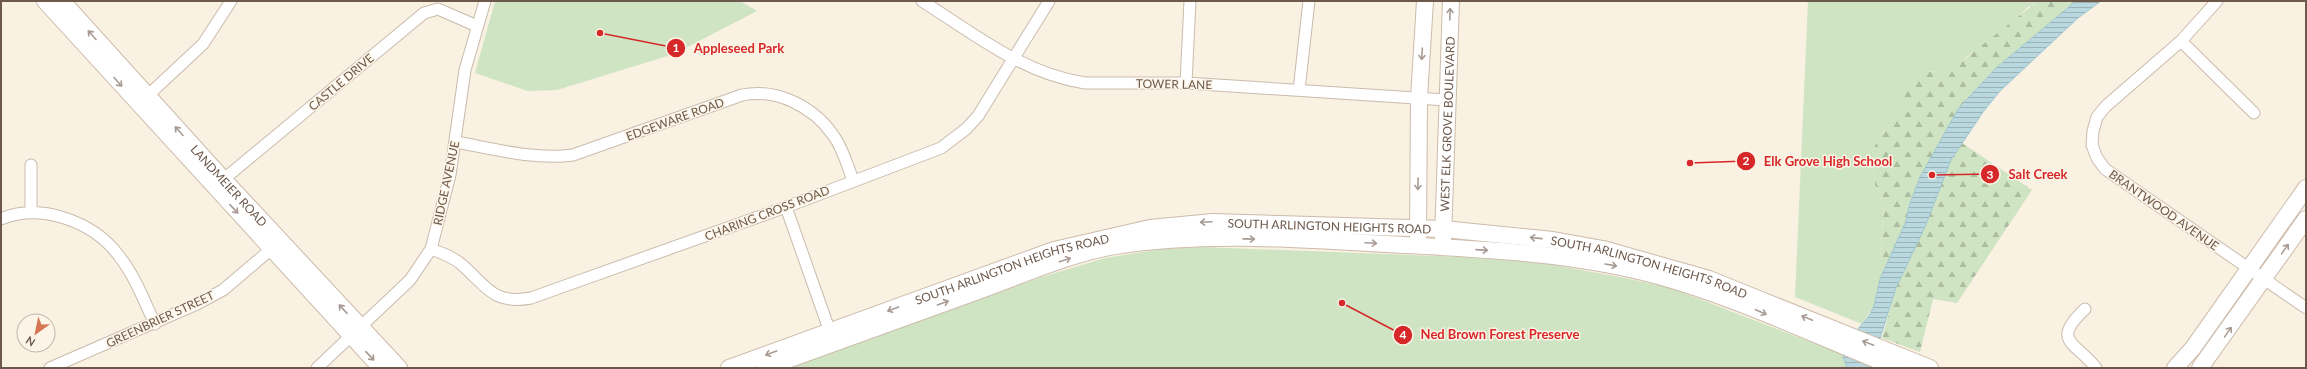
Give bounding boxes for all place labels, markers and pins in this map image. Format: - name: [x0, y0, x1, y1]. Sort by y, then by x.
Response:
- callout: Appleseed Park: [666, 36, 792, 61]
- callout: Elk Grove High School: [1736, 149, 1900, 174]
- callout: Salt Creek: [1980, 162, 2075, 187]
- callout: Ned Brown Forest Preserve: [1393, 322, 1587, 347]

